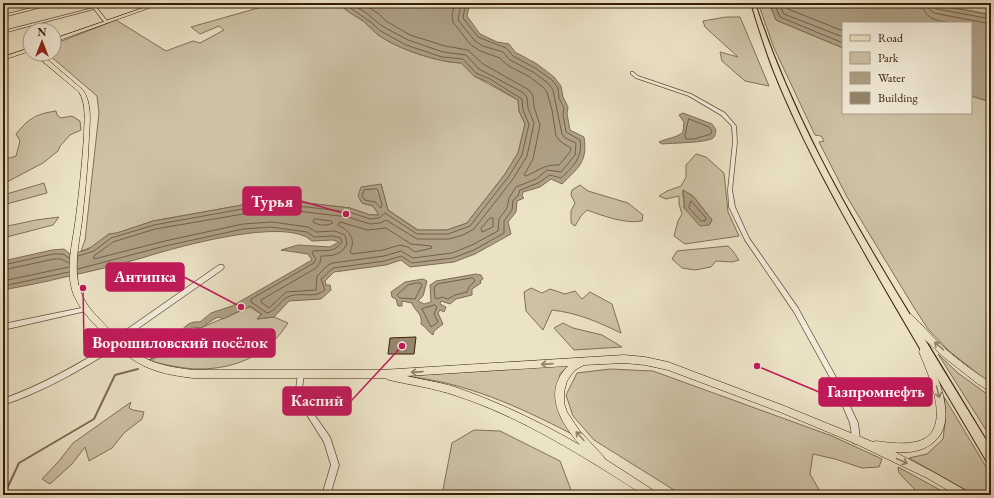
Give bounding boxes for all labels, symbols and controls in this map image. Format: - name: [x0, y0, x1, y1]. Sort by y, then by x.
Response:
- north arrow: [22, 22, 62, 62]
- legend: [842, 22, 972, 114]
- text: N: [38, 25, 47, 39]
- text: Road: [878, 30, 904, 46]
- text: Park: [878, 50, 899, 66]
- text: Water: [878, 70, 905, 86]
- text: Building: [878, 90, 919, 106]
- callout: Турья: [243, 187, 301, 215]
- text: Турья: [251, 191, 293, 212]
- callout: Антипка: [106, 263, 184, 291]
- text: Антипка: [113, 266, 177, 287]
- callout: Ворошиловский посёлок: [84, 329, 275, 357]
- text: Ворошиловский посёлок: [92, 332, 268, 353]
- one-way arrow: [933, 342, 944, 351]
- one-way arrow: [541, 360, 554, 367]
- one-way arrow: [411, 369, 424, 376]
- callout: Газпромнефть: [819, 378, 932, 406]
- text: Газпромнефть: [827, 381, 925, 402]
- one-way arrow: [935, 385, 942, 398]
- callout: Каспий: [283, 387, 351, 415]
- text: Каспий: [291, 390, 344, 411]
- one-way arrow: [575, 431, 584, 441]
- one-way arrow: [895, 458, 907, 465]

